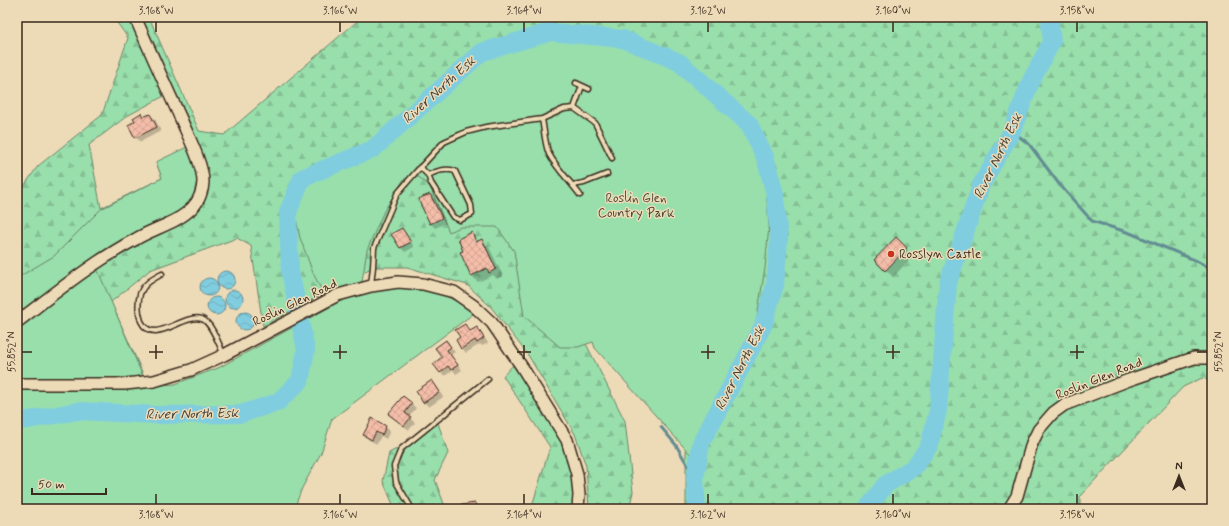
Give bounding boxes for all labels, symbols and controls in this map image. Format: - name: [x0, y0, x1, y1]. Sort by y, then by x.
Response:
- text: 3.168°W: [139, 4, 173, 18]
- text: 3.166°W: [323, 4, 357, 18]
- text: 3.164°W: [506, 4, 542, 18]
- text: 3.162°W: [690, 4, 726, 18]
- text: 3.160°W: [875, 4, 911, 18]
- text: 3.158°W: [1060, 4, 1094, 18]
- water label: River North Esk: [399, 52, 480, 128]
- water label: River North Esk: [970, 109, 1027, 202]
- park label: Roslin Glen Country Park: [598, 190, 675, 222]
- place label: Rosslyn Castle: [899, 246, 981, 263]
- marker: Rosslyn Castle: [886, 249, 896, 259]
- street label: Roslin Glen Road: [250, 275, 340, 331]
- water label: River North Esk: [711, 322, 770, 413]
- text: 55.852°N: [5, 331, 19, 372]
- text: 55.852°N: [1212, 331, 1226, 372]
- street label: Roslin Glen Road: [1053, 354, 1145, 404]
- water label: River North Esk: [145, 404, 240, 424]
- north arrow: [1159, 456, 1199, 496]
- text: N: [1175, 460, 1183, 474]
- scale bar: [32, 470, 106, 496]
- text: 50 m: [38, 477, 65, 493]
- text: 3.168°W: [139, 508, 173, 522]
- text: 3.166°W: [323, 508, 357, 522]
- text: 3.164°W: [506, 508, 542, 522]
- text: 3.162°W: [690, 508, 726, 522]
- text: 3.160°W: [875, 508, 911, 522]
- text: 3.158°W: [1060, 508, 1094, 522]

